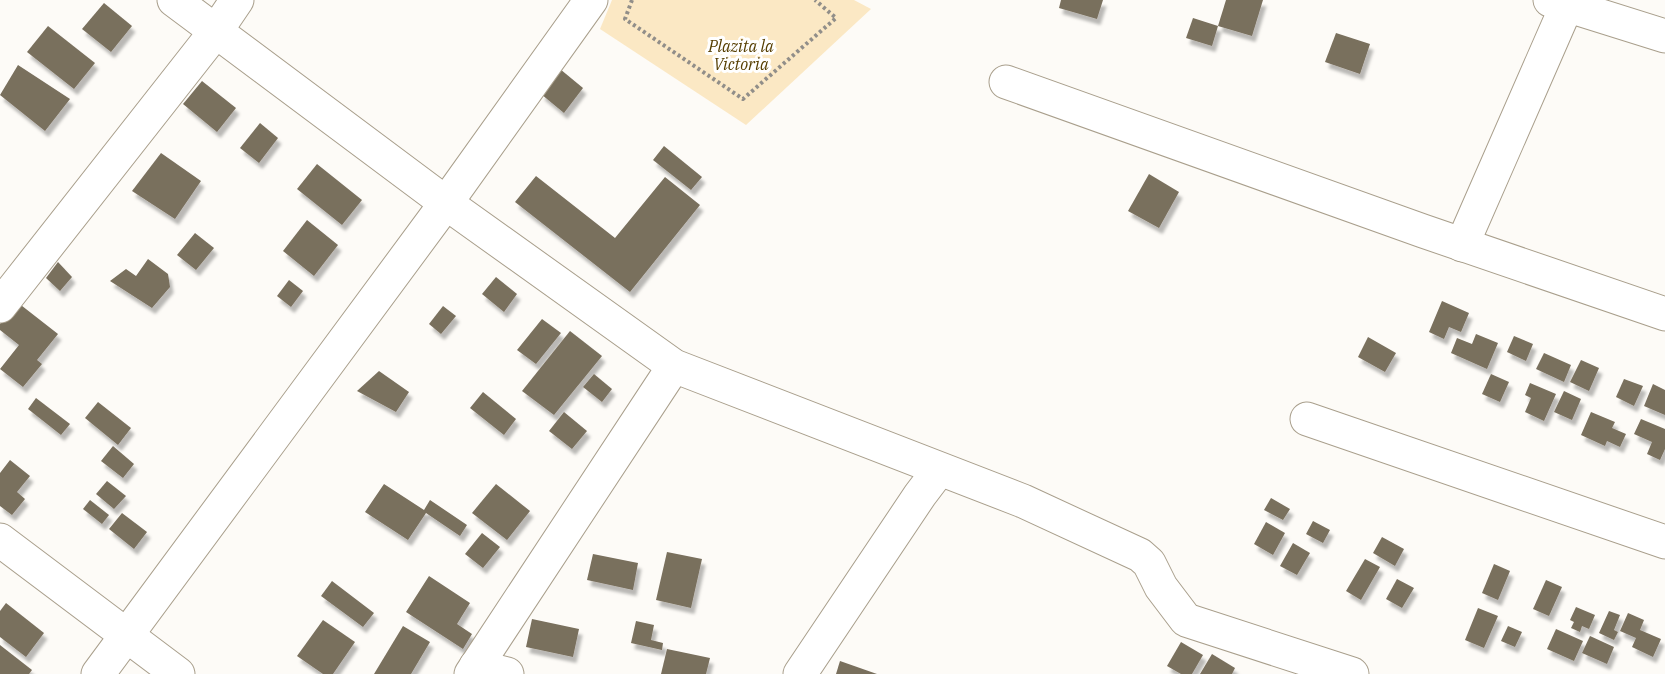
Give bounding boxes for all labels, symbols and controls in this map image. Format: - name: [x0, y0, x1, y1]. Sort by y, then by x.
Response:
- park label: Plazita la Victoria: [707, 36, 774, 74]

